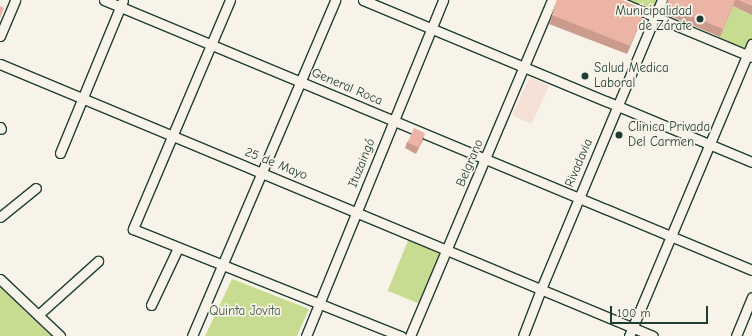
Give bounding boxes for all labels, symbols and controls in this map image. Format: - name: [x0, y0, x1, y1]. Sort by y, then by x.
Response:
- place label: Municipalidad de Zárate: [615, 4, 692, 35]
- marker: Municipalidad de Zárate: [695, 14, 705, 24]
- place label: Salud Medica Laboral: [594, 61, 669, 92]
- street label: General Roca: [309, 65, 385, 109]
- marker: Salud Medica Laboral: [579, 70, 591, 82]
- place label: Clinica Privada Del Carmen: [628, 120, 710, 151]
- marker: Clinica Privada Del Carmen: [613, 129, 625, 141]
- street label: Ituzaingó: [345, 136, 379, 190]
- street label: Rivadavia: [562, 136, 596, 190]
- street label: Belgrano: [453, 137, 487, 189]
- street label: 25 de Mayo: [242, 144, 310, 184]
- scale bar: [612, 298, 710, 324]
- park label: Quinta Jovita: [209, 303, 281, 319]
- text: 100 m: [617, 306, 650, 320]

